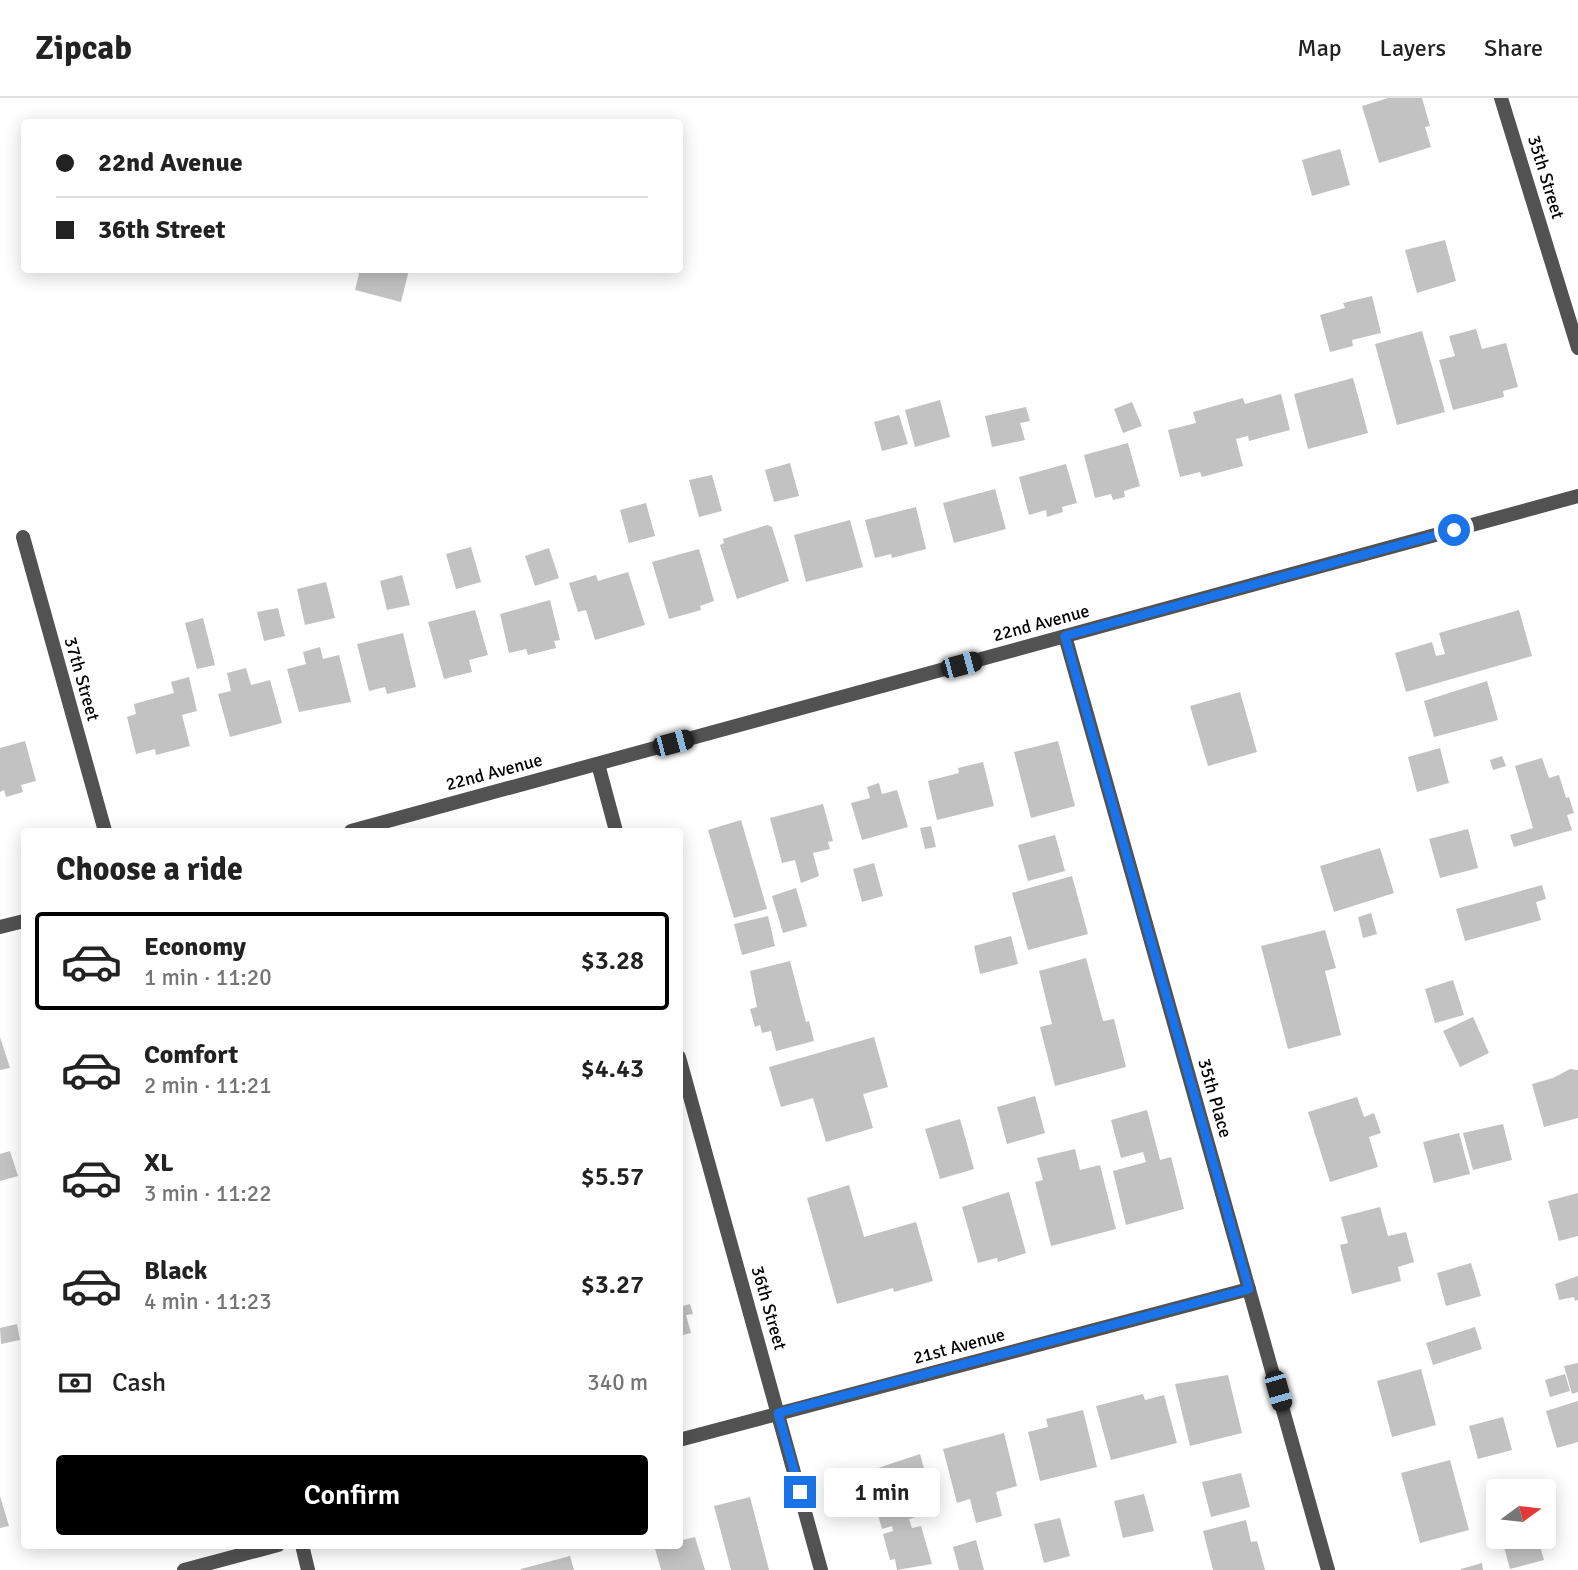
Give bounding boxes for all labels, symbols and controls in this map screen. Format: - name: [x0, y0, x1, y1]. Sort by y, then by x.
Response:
- text: Zipcab: [35, 28, 132, 69]
- text: Map: [1297, 33, 1342, 63]
- text: Layers: [1380, 33, 1446, 63]
- text: Share: [1484, 33, 1543, 63]
- street label: 35th Street: [1523, 132, 1569, 222]
- text: 22nd Avenue: [98, 147, 243, 179]
- text: 36th Street: [98, 214, 225, 246]
- route start: [1438, 514, 1470, 546]
- street label: 22nd Avenue: [990, 600, 1092, 646]
- street label: 37th Street: [60, 634, 104, 724]
- car: [938, 649, 985, 681]
- car: [650, 727, 697, 759]
- street label: 22nd Avenue: [443, 749, 545, 795]
- text: Choose a ride: [56, 850, 243, 889]
- icon: car: [60, 930, 123, 993]
- text: Economy: [144, 931, 246, 963]
- text: $3.28: [581, 945, 644, 977]
- text: 1 min · 11:20: [144, 963, 272, 992]
- icon: car: [60, 1038, 123, 1101]
- text: Comfort: [144, 1039, 238, 1071]
- text: $4.43: [581, 1053, 644, 1085]
- street label: 35th Place: [1193, 1056, 1237, 1140]
- text: 2 min · 11:21: [144, 1071, 272, 1100]
- icon: car: [60, 1146, 123, 1209]
- text: XL: [144, 1147, 174, 1179]
- text: $5.57: [581, 1161, 644, 1193]
- text: 3 min · 11:22: [144, 1179, 272, 1208]
- icon: car: [60, 1254, 123, 1317]
- text: Black: [144, 1255, 207, 1287]
- street label: 36th Street: [747, 1263, 791, 1353]
- text: $3.27: [581, 1269, 644, 1301]
- text: 4 min · 11:23: [144, 1287, 272, 1316]
- street label: 21st Avenue: [911, 1323, 1007, 1369]
- icon: cash: [56, 1364, 94, 1402]
- text: Cash: [112, 1367, 166, 1399]
- text: 340 m: [587, 1368, 648, 1397]
- car: [1263, 1368, 1294, 1414]
- button: Confirm: [56, 1455, 648, 1535]
- callout: 1 min: [824, 1468, 940, 1516]
- route end: [784, 1476, 816, 1508]
- text: 1 min: [854, 1478, 910, 1507]
- north arrow: [1486, 1479, 1556, 1549]
- map controls: [1486, 1479, 1556, 1549]

